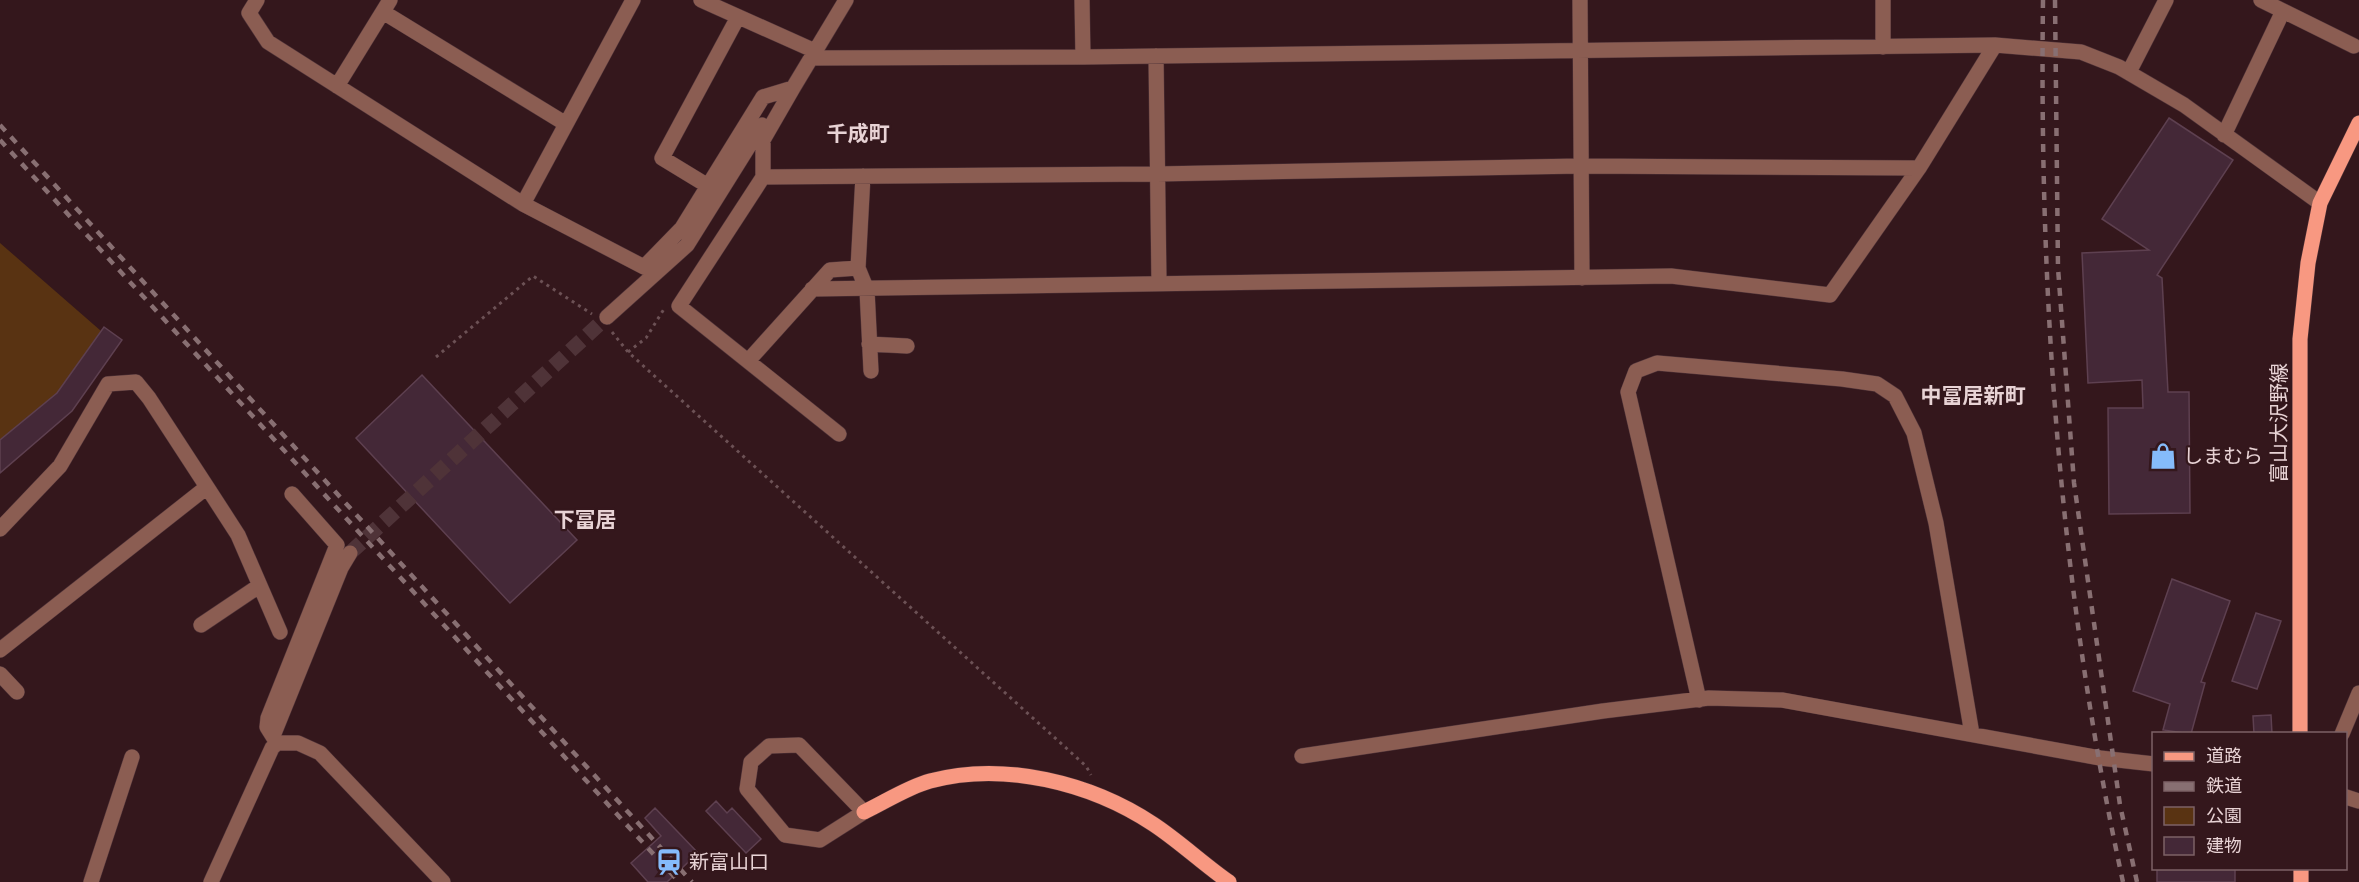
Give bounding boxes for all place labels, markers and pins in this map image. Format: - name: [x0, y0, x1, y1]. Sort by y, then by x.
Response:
- shop icon: しまむら: [2148, 441, 2178, 471]
- place label: しまむら: [2183, 444, 2263, 468]
- station icon: 新富山口: [654, 847, 684, 877]
- place label: 新富山口: [689, 850, 769, 874]

